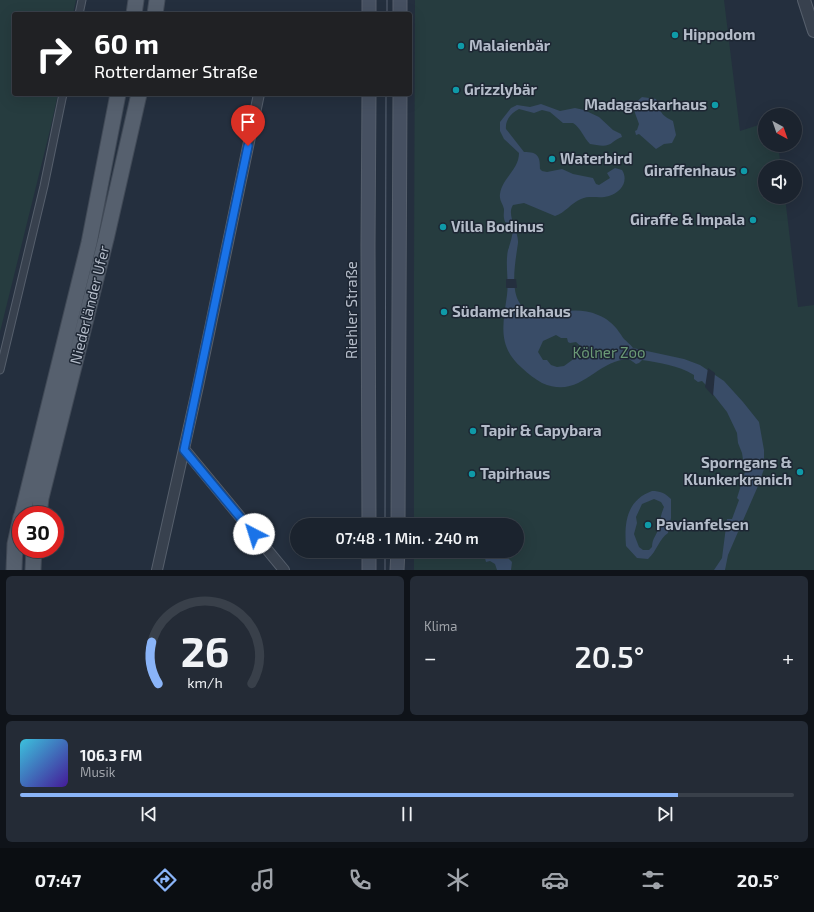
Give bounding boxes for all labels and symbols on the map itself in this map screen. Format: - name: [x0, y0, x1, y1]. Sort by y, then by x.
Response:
- place label: Hippodom: [683, 25, 755, 43]
- marker: Hippodom: [670, 30, 680, 40]
- place label: Malaienbär: [469, 36, 551, 54]
- marker: Malaienbär: [456, 41, 466, 51]
- place label: Grizzlybär: [464, 80, 538, 99]
- marker: Grizzlybär: [451, 85, 461, 95]
- place label: Madagaskarhaus: [584, 95, 707, 113]
- marker: Madagaskarhaus: [710, 100, 720, 110]
- pin: [231, 105, 265, 146]
- north arrow: [758, 108, 802, 152]
- place label: Waterbird: [560, 149, 632, 167]
- marker: Waterbird: [547, 154, 557, 164]
- place label: Giraffenhaus: [644, 161, 736, 179]
- marker: Giraffenhaus: [739, 166, 749, 176]
- place label: Giraffe & Impala: [630, 210, 745, 228]
- marker: Giraffe & Impala: [748, 215, 758, 225]
- place label: Villa Bodinus: [451, 217, 544, 235]
- marker: Villa Bodinus: [438, 222, 448, 232]
- street label: Niederländer Ufer: [66, 244, 112, 366]
- street label: Riehler Straße: [342, 261, 360, 359]
- place label: Südamerikahaus: [452, 302, 571, 320]
- marker: Südamerikahaus: [439, 307, 449, 317]
- park label: Kölner Zoo: [573, 343, 646, 361]
- place label: Tapir & Capybara: [481, 421, 602, 440]
- marker: Tapir & Capybara: [468, 426, 478, 436]
- place label: Sporngans & Klunkerkranich: [684, 453, 793, 488]
- place label: Tapirhaus: [480, 464, 550, 482]
- marker: Sporngans & Klunkerkranich: [795, 467, 805, 477]
- marker: Tapirhaus: [467, 469, 477, 479]
- speed limit sign: 30: [12, 506, 64, 558]
- position arrow: [233, 513, 275, 555]
- place label: Pavianfelsen: [656, 515, 749, 533]
- marker: Pavianfelsen: [643, 520, 653, 530]

